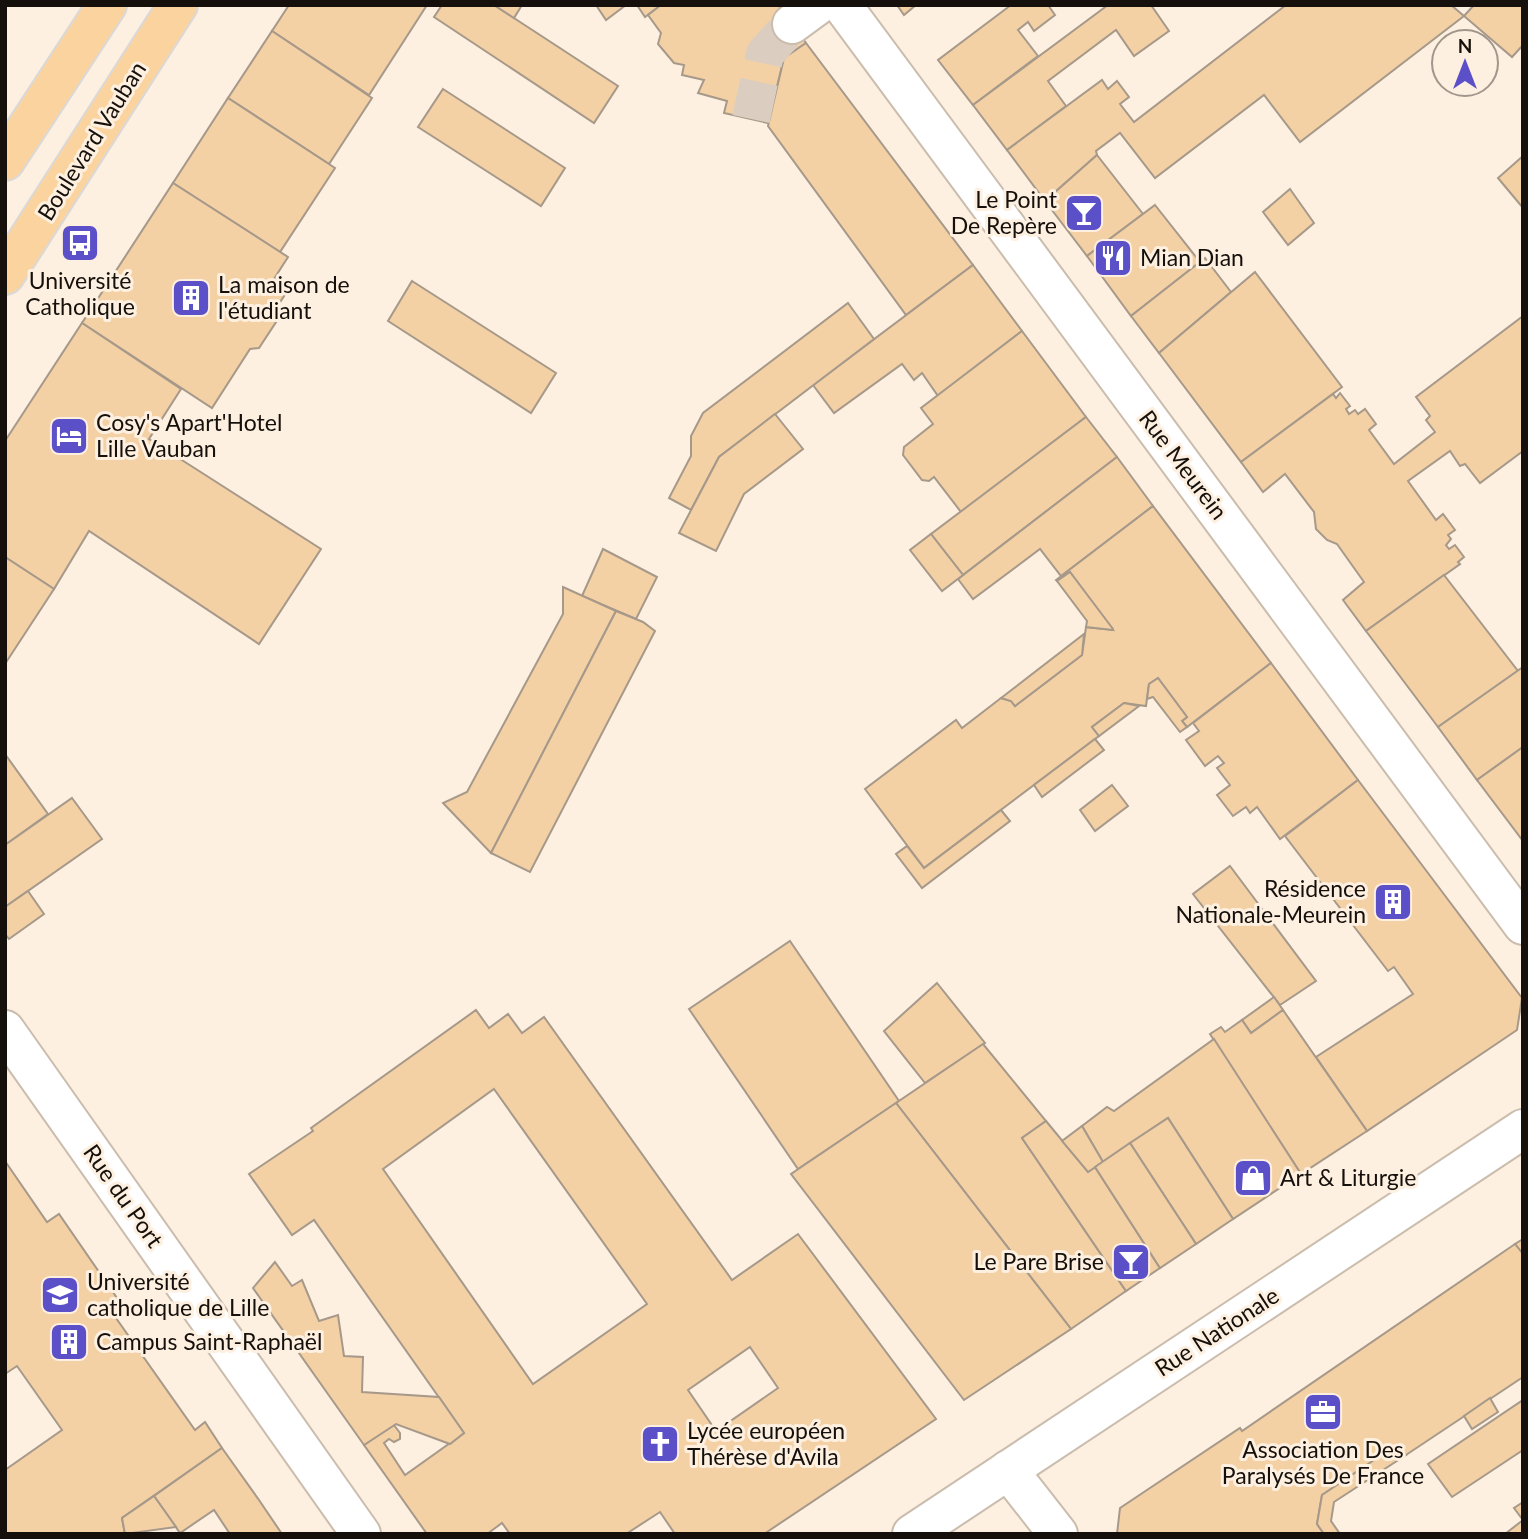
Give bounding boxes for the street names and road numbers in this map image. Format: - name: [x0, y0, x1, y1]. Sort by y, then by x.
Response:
- street label: Boulevard Vauban: [31, 56, 151, 225]
- street label: Rue Meurein: [1134, 404, 1234, 524]
- street label: Rue du Port: [78, 1139, 170, 1253]
- street label: Rue Nationale: [1149, 1281, 1284, 1382]

